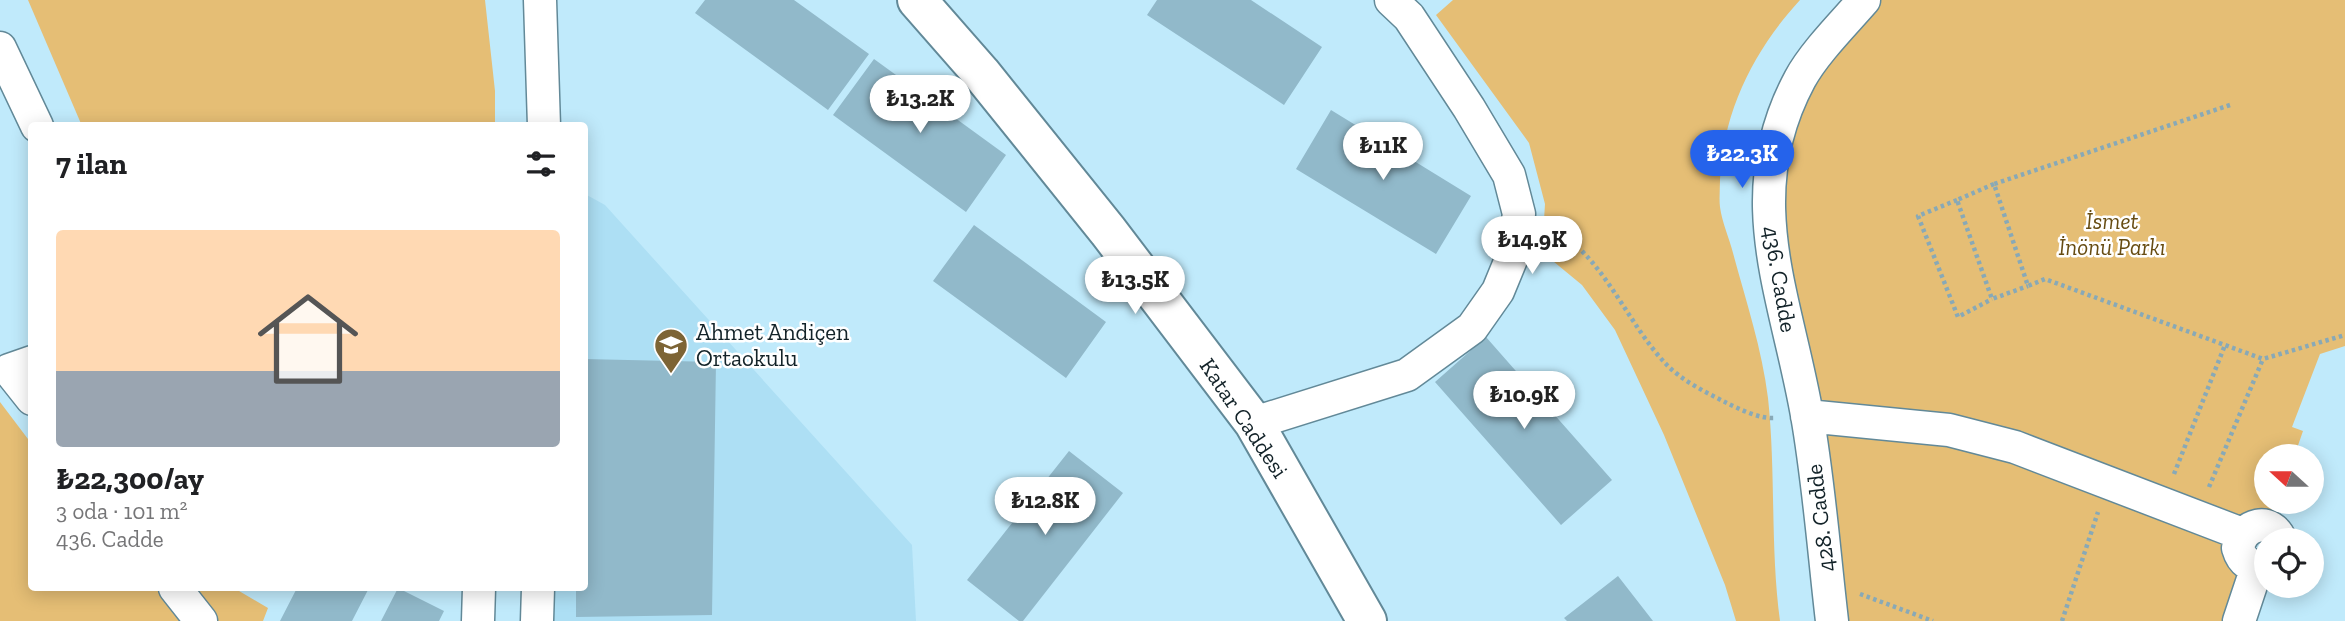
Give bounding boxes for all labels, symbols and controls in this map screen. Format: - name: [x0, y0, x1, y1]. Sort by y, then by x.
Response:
- pin: ₺13.2K: [863, 76, 977, 135]
- text: ₺13.2K: [886, 84, 954, 112]
- pin: ₺11K: [1342, 122, 1424, 182]
- pin: ₺22.3K: [1685, 130, 1799, 190]
- text: ₺11K: [1359, 131, 1407, 159]
- text: ₺22.3K: [1706, 139, 1778, 167]
- icon: filters: [522, 145, 560, 183]
- text: 7 ilan: [56, 146, 127, 182]
- park label: İsmet İnönü Parkı: [2058, 207, 2166, 261]
- pin: ₺14.9K: [1475, 216, 1589, 276]
- street label: 436. Cadde: [1757, 224, 1803, 334]
- text: ₺14.9K: [1497, 225, 1567, 253]
- pin: ₺13.5K: [1078, 256, 1192, 316]
- text: ₺13.5K: [1101, 265, 1169, 293]
- icon: home: [245, 276, 371, 402]
- place label: Ahmet Andiçen Ortaokulu: [696, 318, 849, 372]
- school or university icon: Ahmet Andiçen Ortaokulu: [652, 326, 690, 375]
- street label: Katar Caddesi: [1194, 353, 1294, 483]
- pin: ₺10.9K: [1467, 372, 1581, 431]
- text: ₺10.9K: [1489, 380, 1559, 408]
- north arrow: [2254, 444, 2324, 514]
- map controls: [2254, 444, 2324, 598]
- text: ₺22,300/ay: [56, 461, 204, 497]
- street label: 428. Cadde: [1799, 462, 1841, 574]
- pin: ₺12.8K: [988, 477, 1102, 537]
- text: ₺12.8K: [1011, 486, 1079, 514]
- text: 3 oda · 101 m²: [56, 497, 188, 525]
- text: 436. Cadde: [56, 525, 164, 553]
- button: locate: [2254, 528, 2324, 598]

